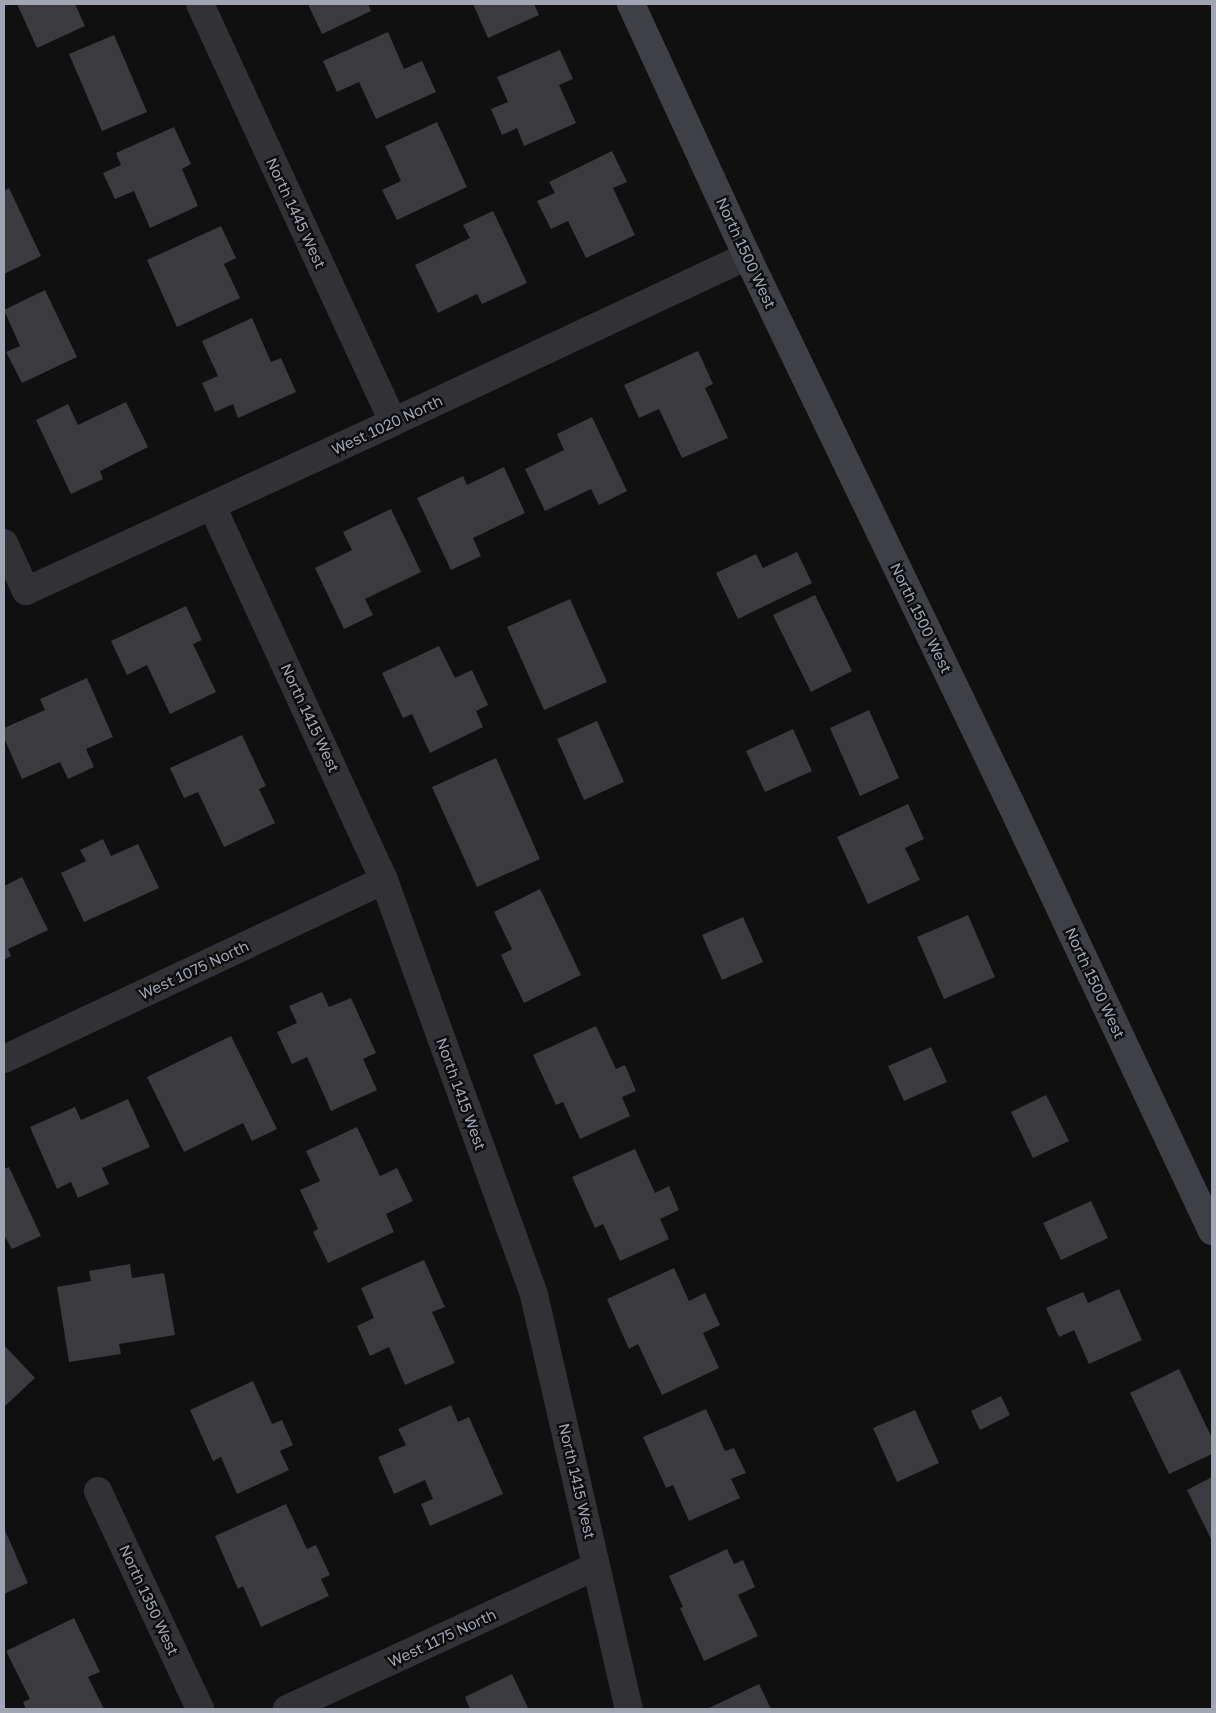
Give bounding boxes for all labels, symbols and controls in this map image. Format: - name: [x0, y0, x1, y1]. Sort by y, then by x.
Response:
- street label: North 1445 West: [262, 155, 330, 271]
- street label: North 1500 West: [712, 195, 780, 311]
- street label: West 1020 North: [329, 391, 445, 459]
- street label: North 1500 West: [887, 560, 955, 676]
- street label: North 1415 West: [277, 661, 343, 775]
- street label: North 1500 West: [1061, 925, 1129, 1041]
- street label: West 1075 North: [136, 937, 252, 1003]
- street label: North 1415 West: [432, 1035, 490, 1153]
- street label: North 1415 West: [555, 1421, 599, 1541]
- street label: North 1350 West: [116, 1542, 182, 1658]
- street label: West 1175 North: [385, 1605, 499, 1671]

